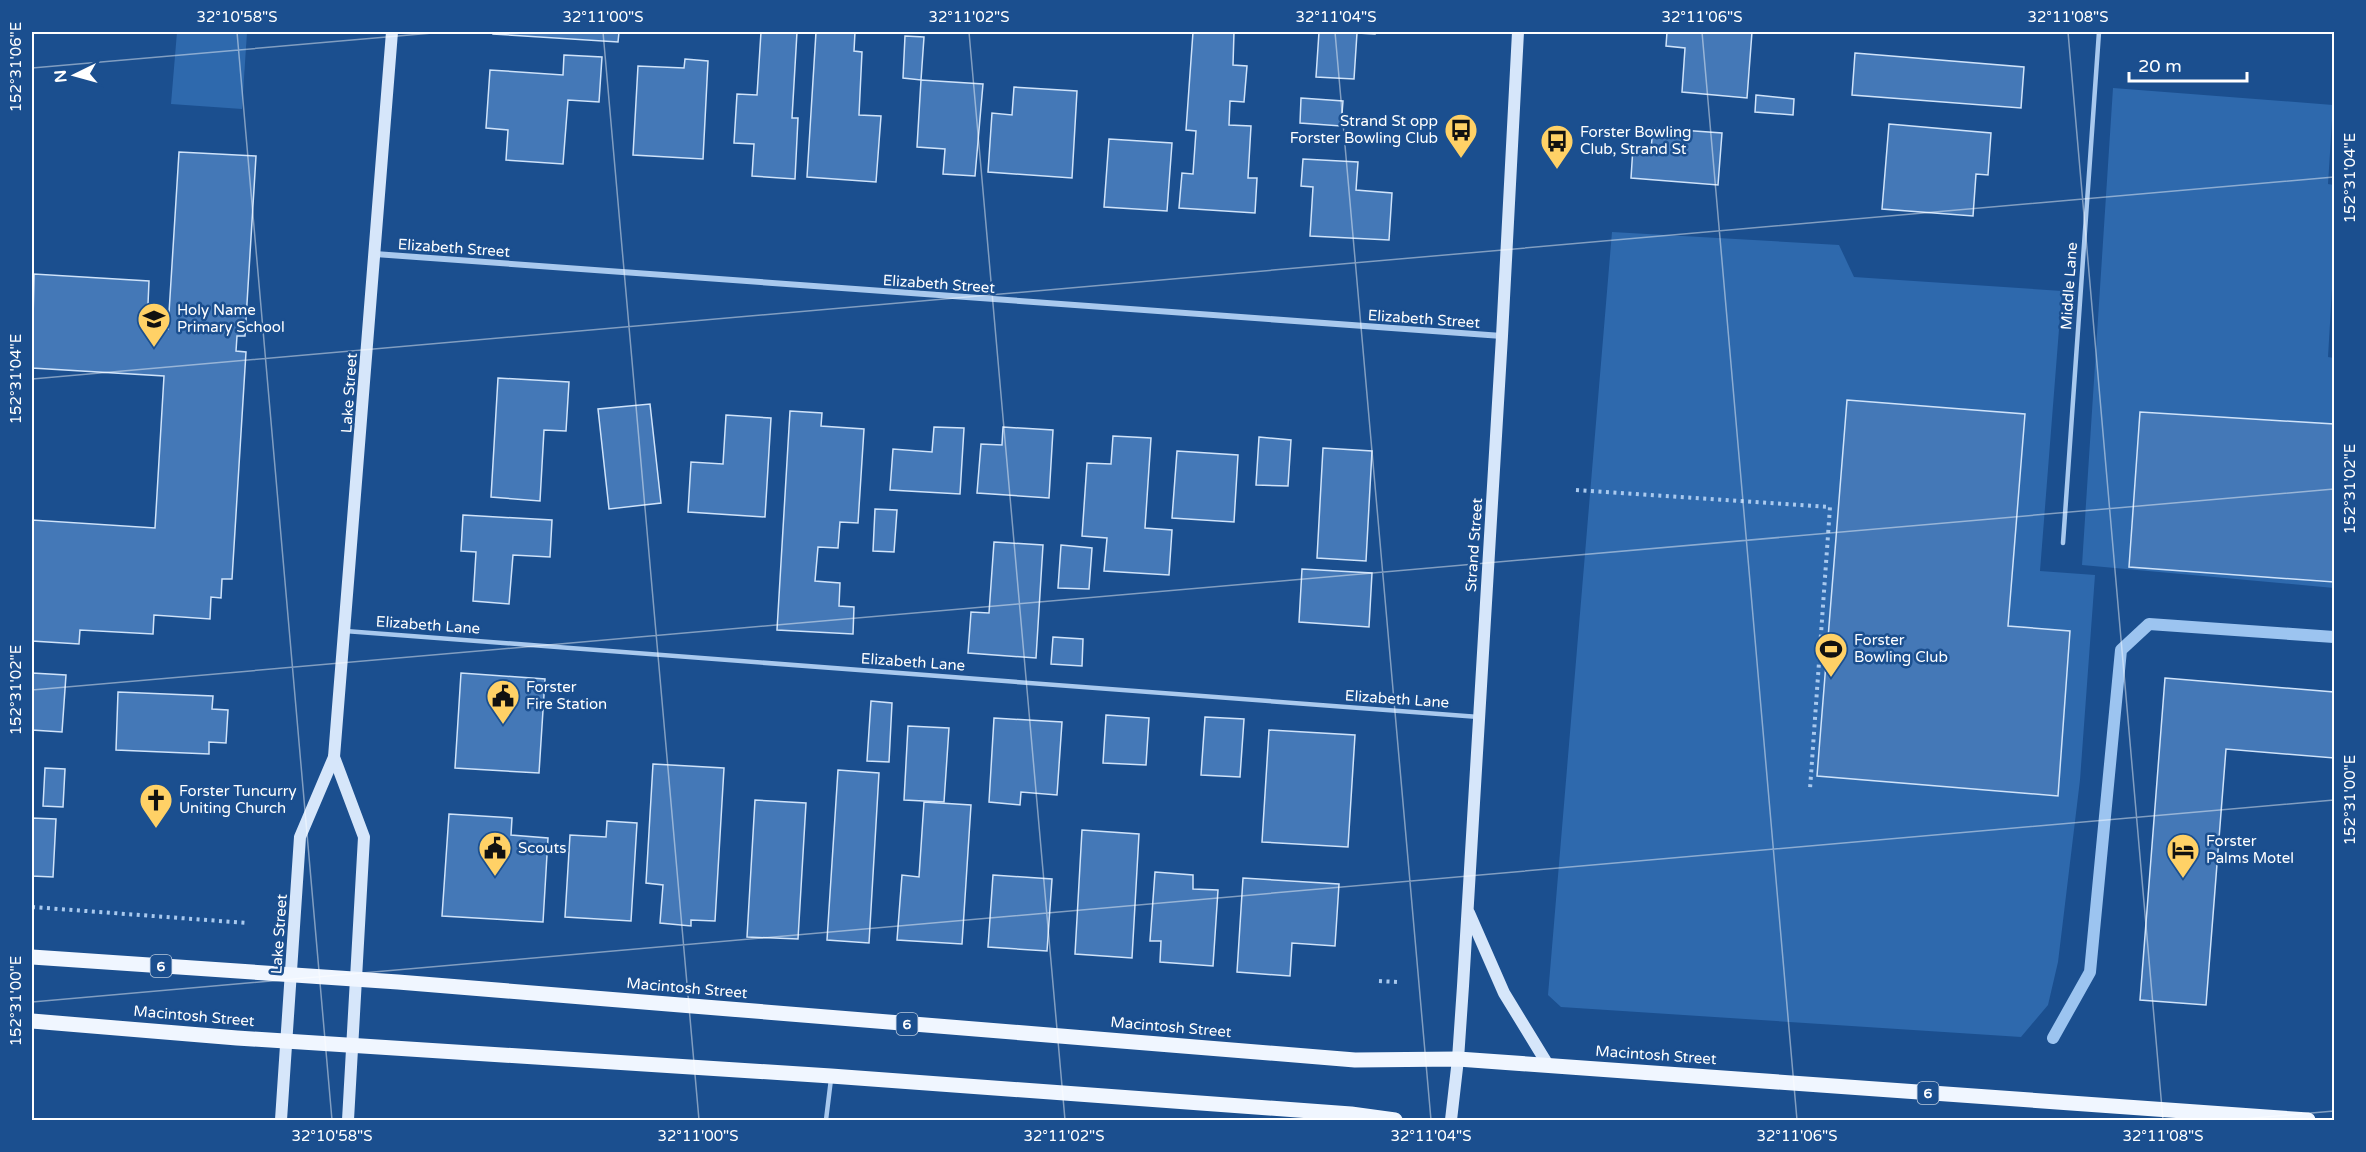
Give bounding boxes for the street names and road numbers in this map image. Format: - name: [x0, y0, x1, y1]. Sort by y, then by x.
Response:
- street label: Elizabeth Street: [397, 235, 511, 261]
- street label: Middle Lane: [2057, 242, 2081, 330]
- street label: Elizabeth Street: [882, 271, 996, 297]
- street label: Elizabeth Street: [1367, 306, 1481, 332]
- street label: Lake Street: [337, 352, 361, 434]
- street label: Strand Street: [1462, 497, 1486, 593]
- street label: Elizabeth Lane: [375, 612, 481, 638]
- street label: Elizabeth Lane: [860, 649, 966, 675]
- street label: Elizabeth Lane: [1344, 686, 1450, 712]
- street label: Lake Street: [267, 893, 291, 975]
- road number: 6: [150, 955, 172, 977]
- street label: Macintosh Street: [626, 974, 749, 1002]
- street label: Macintosh Street: [133, 1002, 256, 1030]
- road number: 6: [896, 1013, 918, 1035]
- street label: Macintosh Street: [1110, 1013, 1233, 1041]
- street label: Macintosh Street: [1595, 1042, 1717, 1068]
- road number: 6: [1918, 1082, 1938, 1104]

